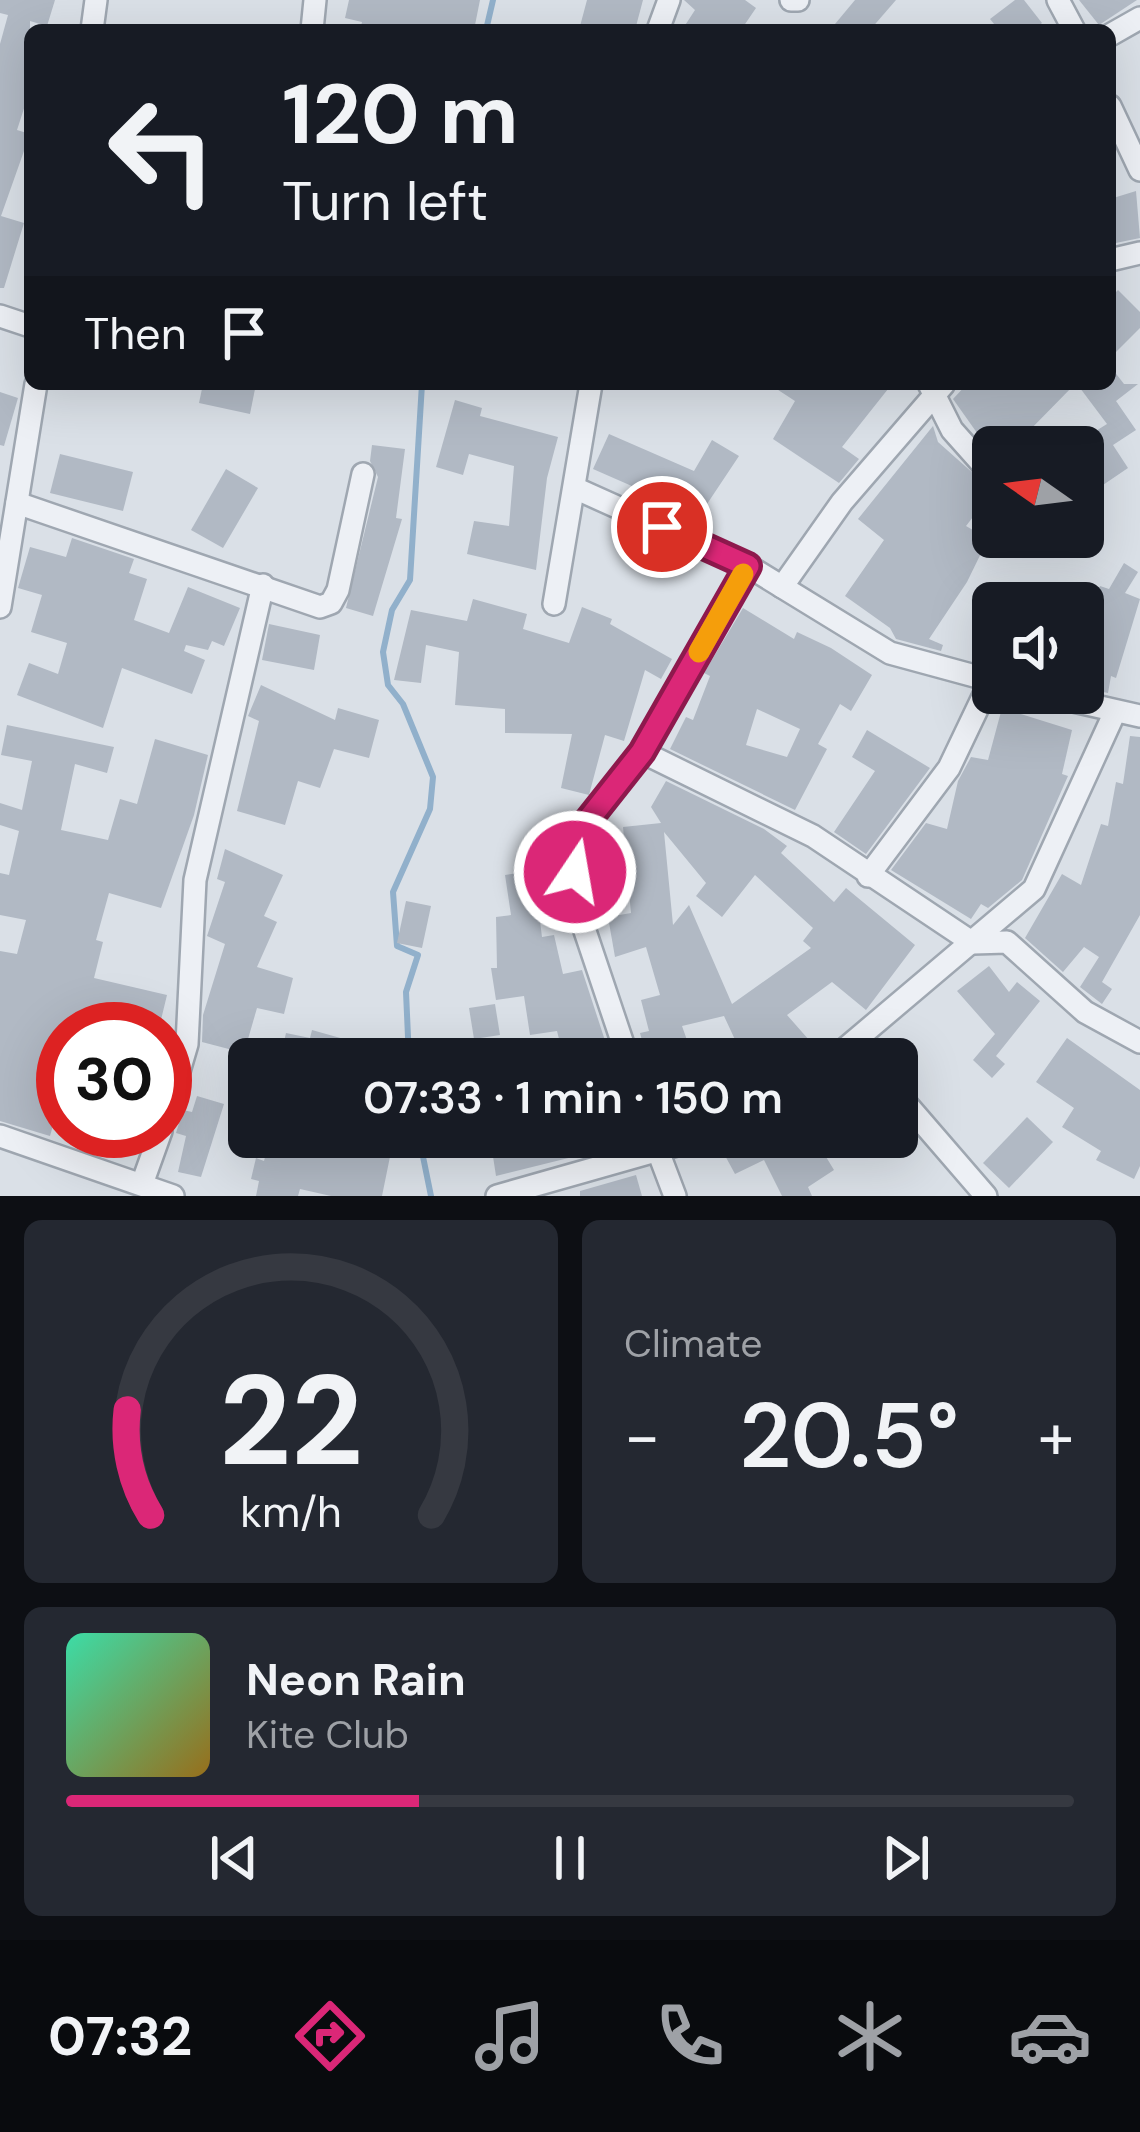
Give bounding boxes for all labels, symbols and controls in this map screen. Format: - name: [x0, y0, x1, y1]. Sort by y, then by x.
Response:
- text: 120 m: [282, 60, 519, 169]
- icon: left: [84, 72, 240, 228]
- text: Turn left: [282, 166, 488, 237]
- icon: arrive: [211, 300, 277, 366]
- text: Then: [84, 304, 187, 363]
- north arrow: [972, 426, 1104, 558]
- map controls: [972, 426, 1104, 714]
- pin: [611, 476, 713, 578]
- icon: arrive: [629, 494, 695, 560]
- button: sound: [972, 582, 1104, 714]
- position arrow: [512, 809, 638, 935]
- speed limit sign: 30: [36, 1002, 192, 1158]
- text: 07:33 · 1 min · 150 m: [363, 1068, 783, 1127]
- text: Climate: [624, 1318, 762, 1369]
- text: 22: [219, 1340, 363, 1503]
- text: 20.5°: [739, 1378, 959, 1495]
- text: −: [624, 1394, 660, 1479]
- text: +: [1038, 1394, 1074, 1479]
- text: km/h: [240, 1483, 342, 1539]
- text: Neon Rain: [246, 1650, 466, 1709]
- text: Kite Club: [246, 1709, 409, 1760]
- icon: previous: [201, 1825, 267, 1891]
- icon: pause: [537, 1825, 603, 1891]
- icon: next: [873, 1825, 939, 1891]
- icon: directions: [288, 1994, 372, 2078]
- icon: music: [468, 1994, 552, 2078]
- icon: phone: [648, 1994, 732, 2078]
- icon: climate: [828, 1994, 912, 2078]
- icon: car: [1008, 1994, 1092, 2078]
- text: 07:32: [48, 2001, 192, 2072]

